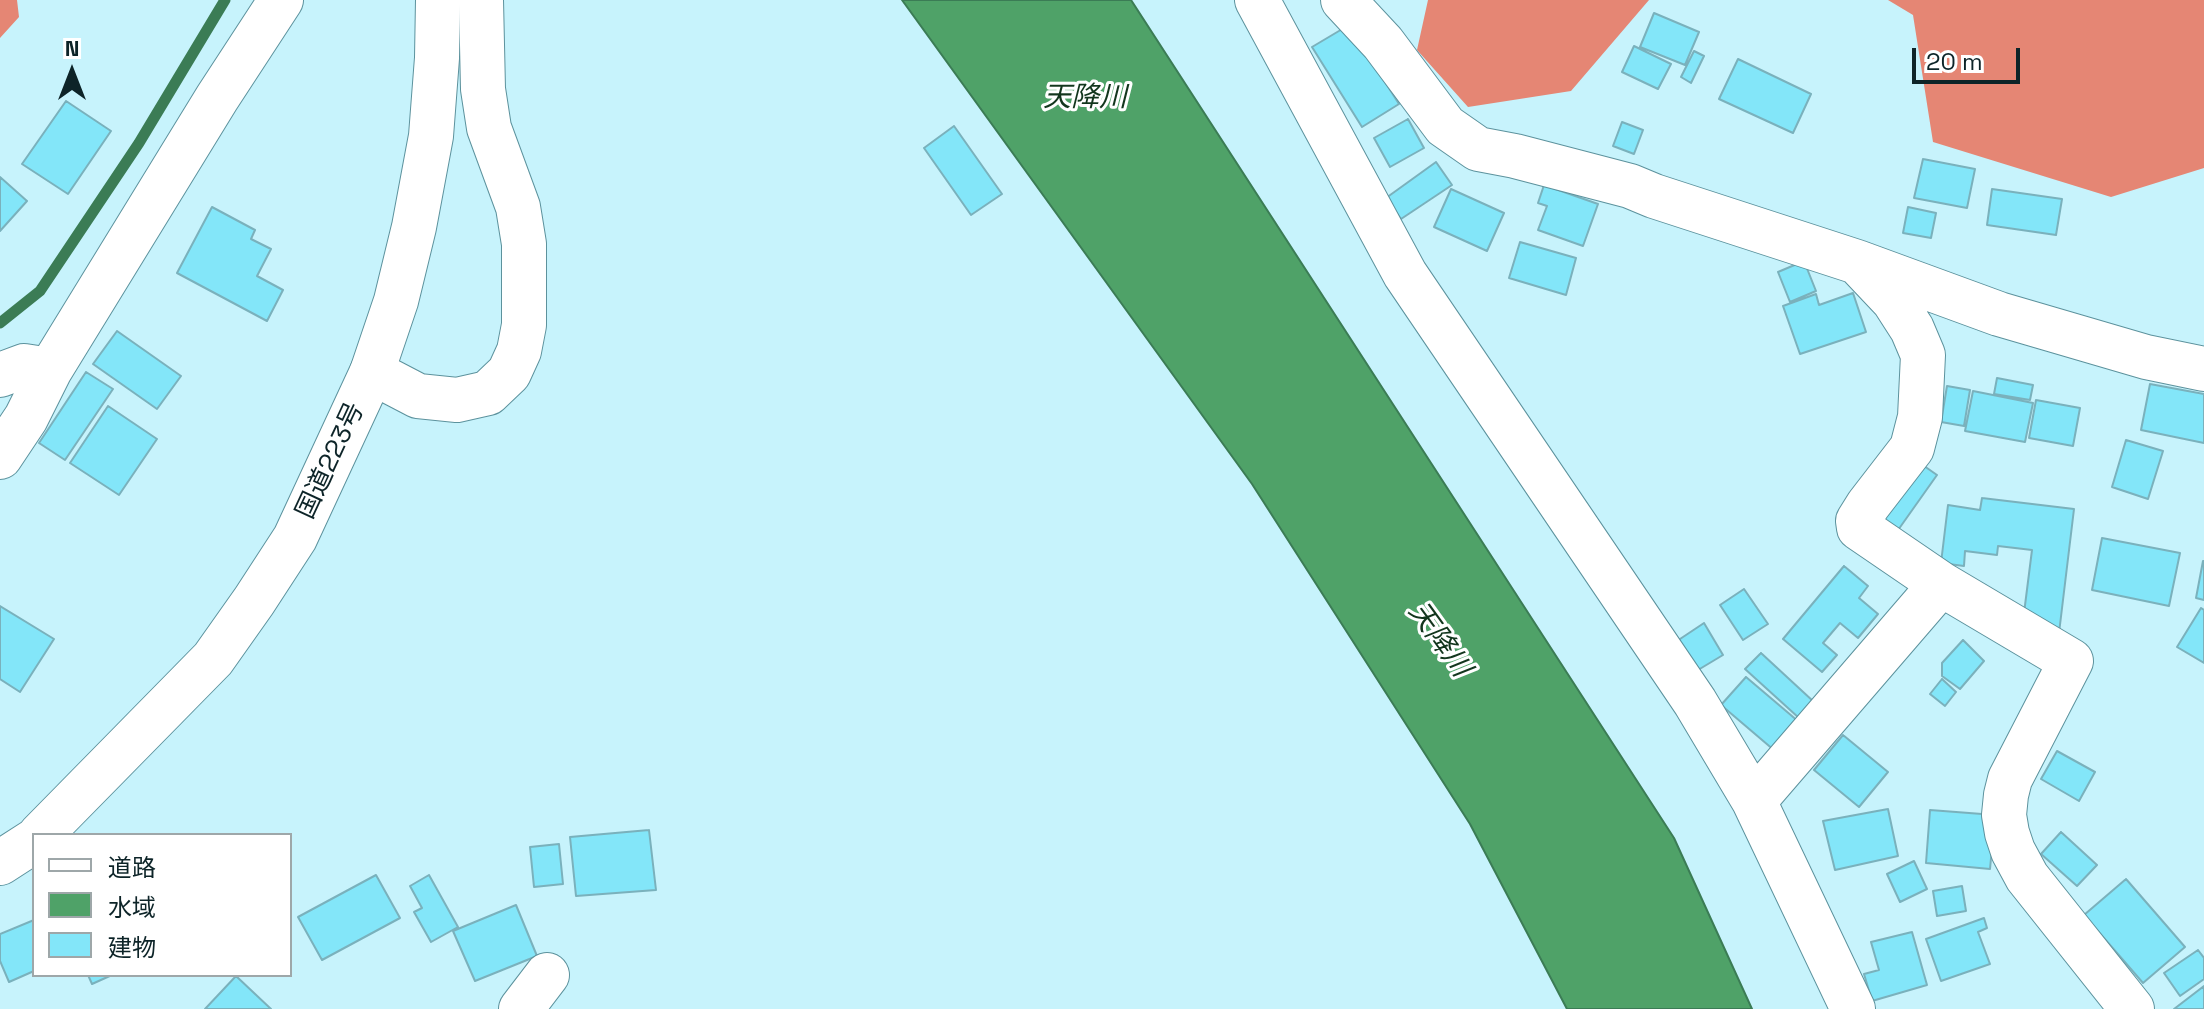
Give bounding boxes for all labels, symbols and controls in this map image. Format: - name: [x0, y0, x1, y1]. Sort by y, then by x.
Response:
- north arrow: [32, 32, 112, 112]
- scale bar: [1916, 32, 2024, 82]
- text: N: [65, 34, 79, 62]
- text: 20 m: [1926, 46, 1983, 77]
- water label: 天降川: [1043, 81, 1127, 115]
- street label: 国道223号: [290, 398, 372, 524]
- water label: 天降川: [1401, 596, 1477, 684]
- legend: [32, 833, 292, 977]
- text: 道路: [108, 852, 156, 883]
- text: 水域: [108, 892, 156, 923]
- text: 建物: [108, 932, 156, 963]

